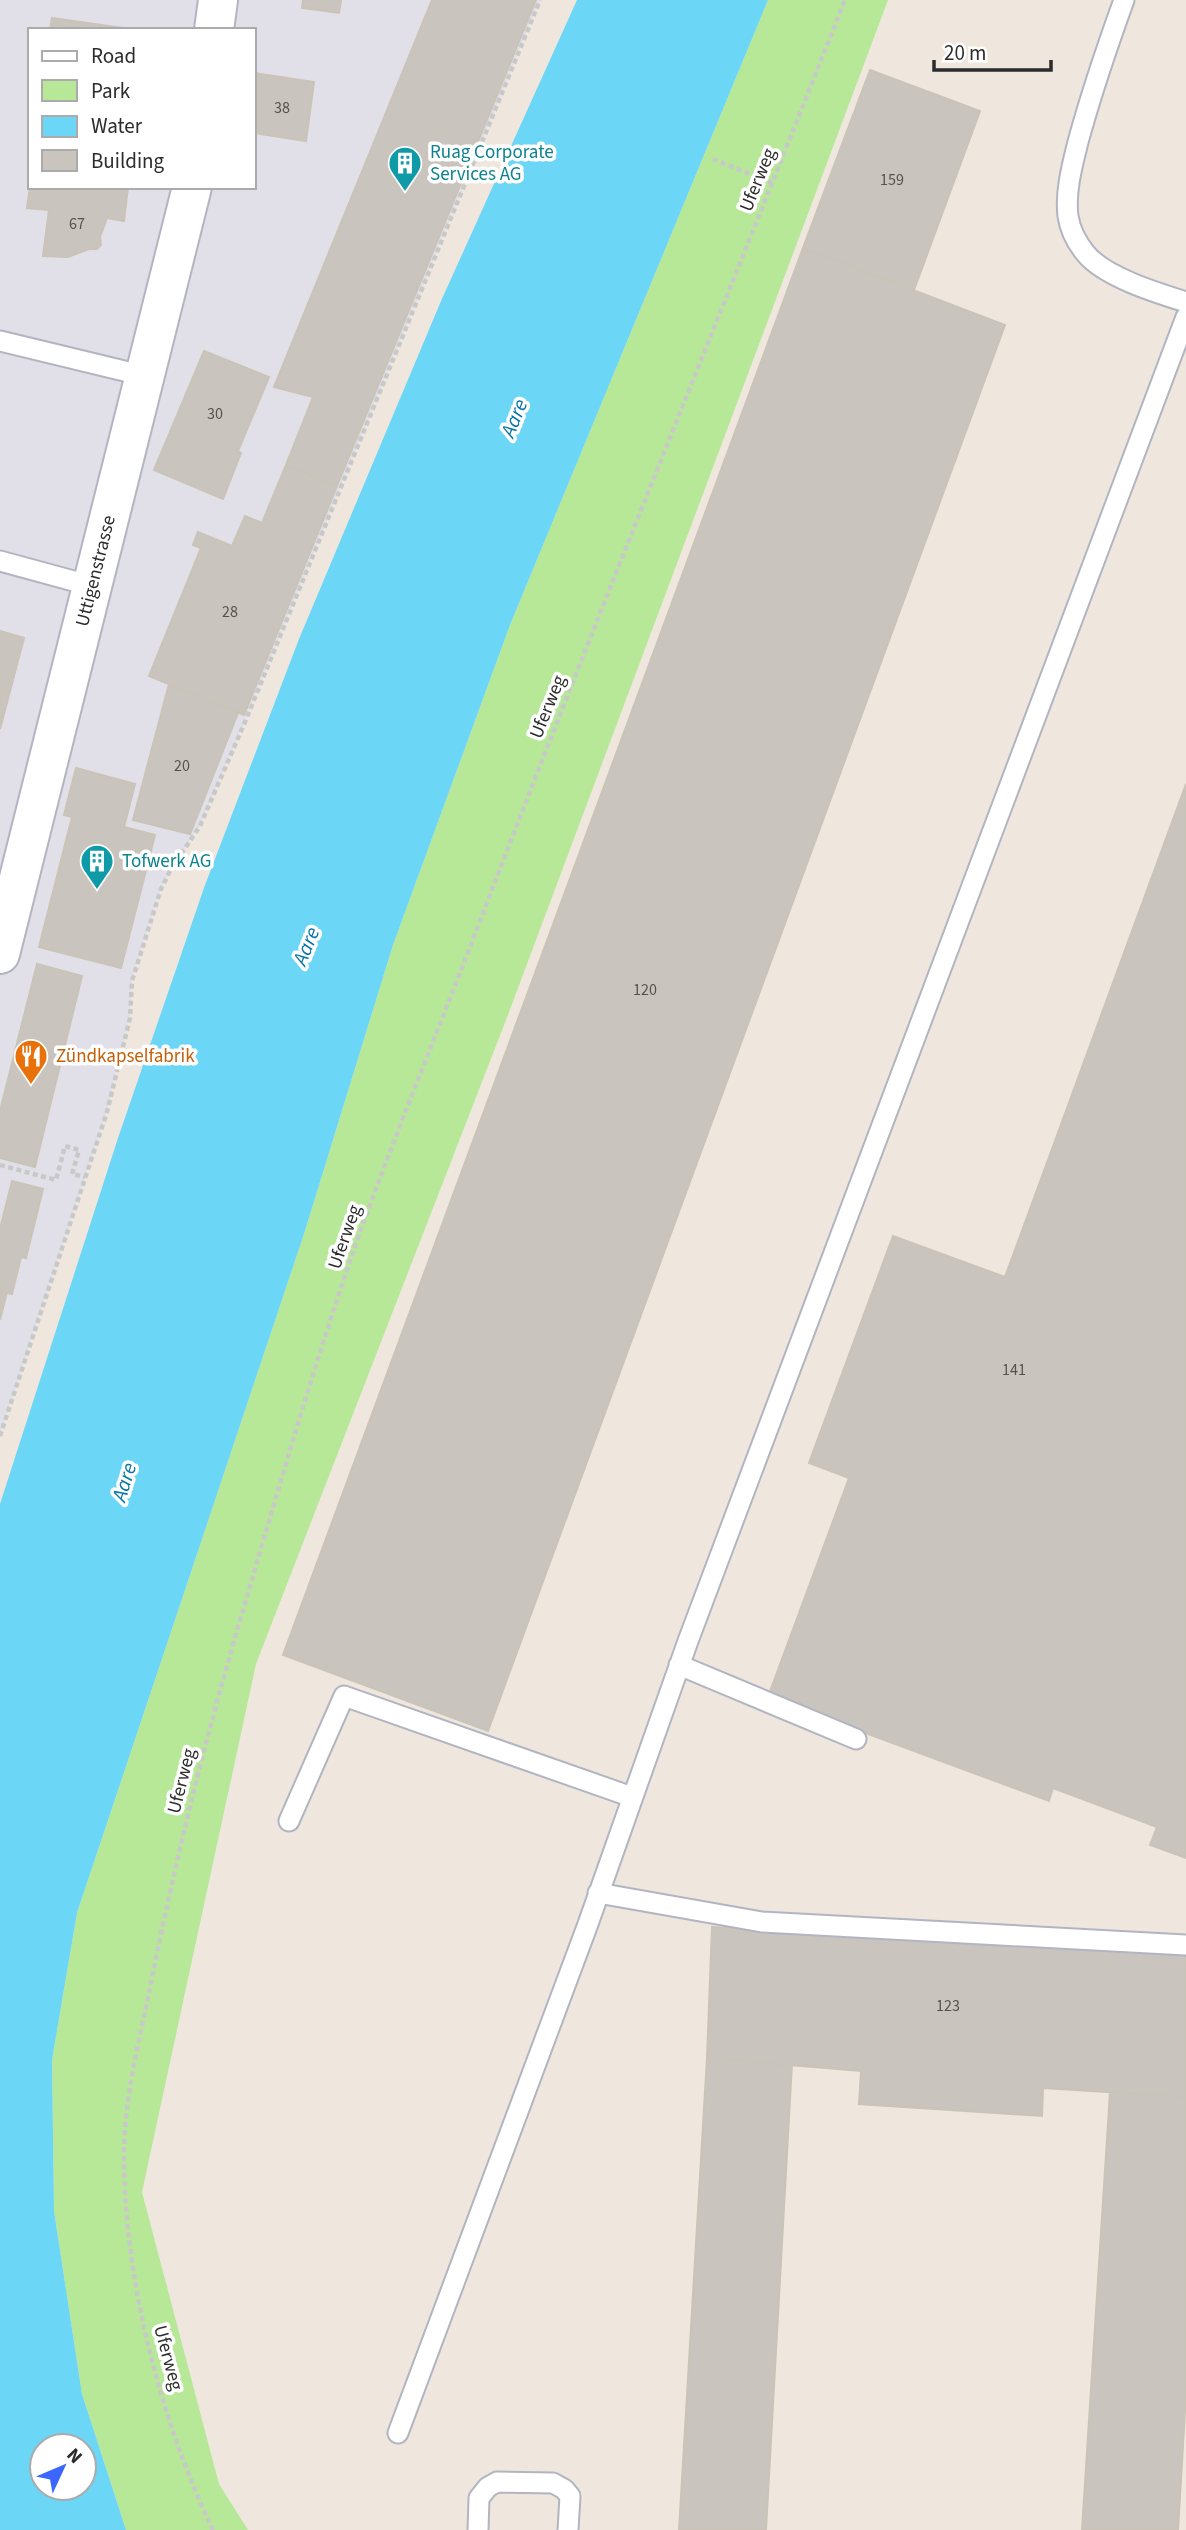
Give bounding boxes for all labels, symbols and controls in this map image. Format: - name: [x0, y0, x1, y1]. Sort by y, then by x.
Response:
- legend: [28, 28, 256, 189]
- scale bar: [934, 28, 1051, 72]
- text: 20 m: [944, 38, 986, 68]
- text: Road: [91, 41, 136, 71]
- text: Park: [91, 76, 131, 106]
- house number: 38: [274, 97, 290, 119]
- text: Water: [91, 111, 143, 141]
- place label: Ruag Corporate Services AG: [430, 139, 554, 188]
- building icon: Ruag Corporate Services AG: [386, 144, 424, 193]
- street label: Uferweg: [733, 144, 783, 216]
- text: Building: [91, 146, 165, 176]
- house number: 159: [880, 169, 904, 191]
- house number: 67: [69, 213, 85, 235]
- water label: Aare: [492, 394, 535, 444]
- house number: 30: [207, 403, 223, 425]
- street label: Uttigenstrasse: [69, 513, 123, 629]
- house number: 28: [222, 601, 238, 623]
- street label: Uferweg: [523, 671, 573, 743]
- house number: 20: [174, 755, 190, 777]
- building icon: Tofwerk AG: [78, 842, 116, 891]
- place label: Tofwerk AG: [122, 848, 211, 875]
- water label: Aare: [284, 922, 327, 972]
- house number: 120: [633, 979, 657, 1001]
- restaurant icon: Zündkapselfabrik: [12, 1037, 50, 1086]
- place label: Zündkapselfabrik: [56, 1043, 195, 1070]
- street label: Uferweg: [321, 1201, 369, 1273]
- house number: 141: [1002, 1359, 1026, 1381]
- water label: Aare: [103, 1459, 144, 1507]
- street label: Uferweg: [161, 1745, 203, 1816]
- house number: 123: [936, 1995, 960, 2017]
- street label: Uferweg: [146, 2322, 190, 2394]
- north arrow: [28, 2432, 98, 2502]
- text: N: [60, 2442, 88, 2470]

